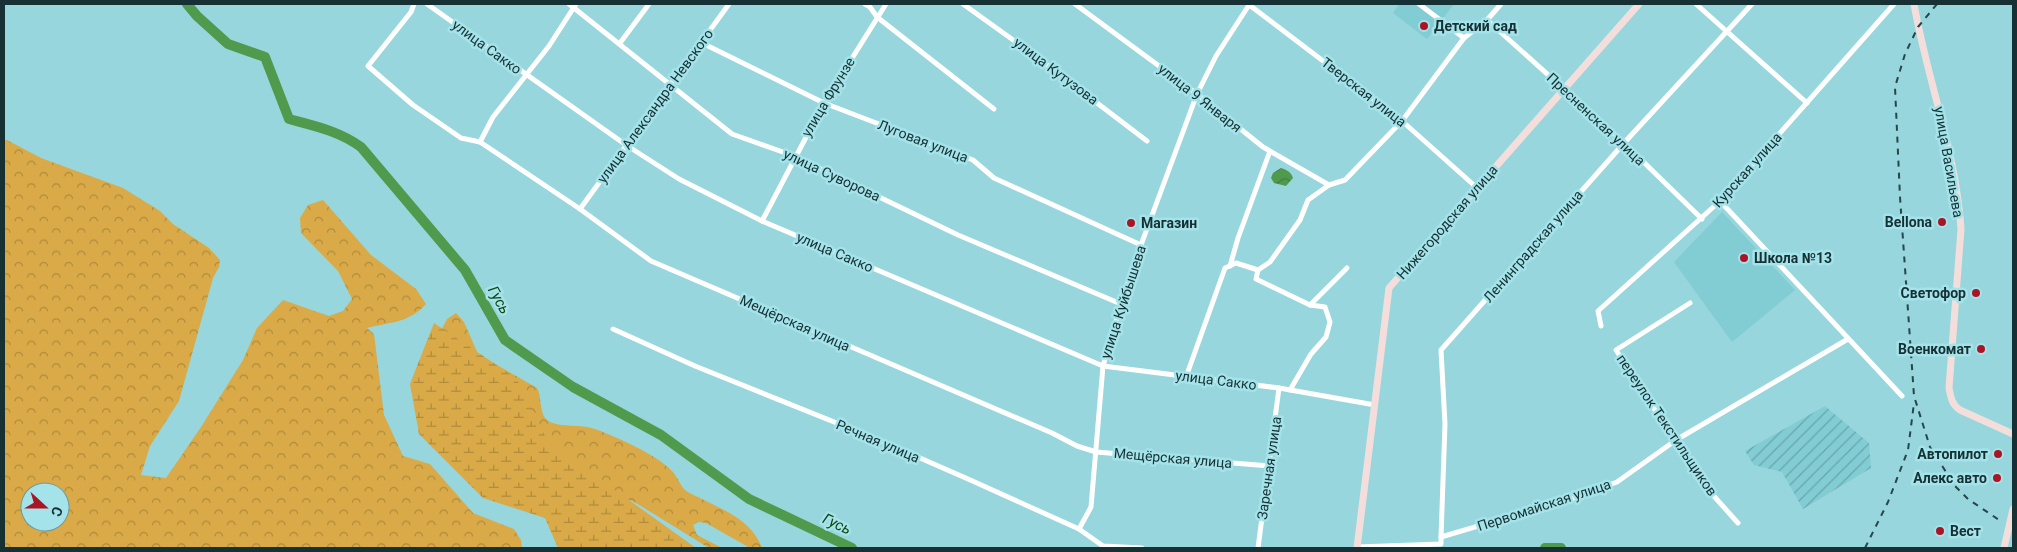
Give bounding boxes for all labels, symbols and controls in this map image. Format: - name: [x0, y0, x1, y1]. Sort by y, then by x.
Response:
- street label: улица Сакко: [449, 17, 525, 77]
- place label: Детский сад: [1434, 18, 1517, 34]
- marker: Детский сад: [1418, 20, 1430, 32]
- street label: улица Александра Невского: [594, 26, 716, 186]
- street label: улица Кутузова: [1011, 34, 1101, 108]
- street label: улица Фрунзе: [798, 54, 858, 140]
- street label: Тверская улица: [1318, 54, 1410, 130]
- street label: улица 9 Января: [1155, 60, 1245, 136]
- street label: Пресненская улица: [1544, 69, 1648, 169]
- street label: улица Васильева: [1931, 105, 1967, 219]
- street label: Луговая улица: [876, 116, 970, 166]
- street label: Курская улица: [1709, 129, 1785, 211]
- street label: улица Суворова: [781, 146, 883, 204]
- street label: Нижегородская улица: [1393, 162, 1501, 282]
- street label: Ленинградская улица: [1480, 187, 1586, 305]
- place label: Bellona: [1885, 214, 1932, 230]
- place label: Магазин: [1141, 215, 1197, 231]
- marker: Bellona: [1936, 216, 1948, 228]
- marker: Магазин: [1125, 217, 1137, 229]
- street label: улица Сакко: [794, 229, 876, 275]
- street label: улица Куйбышева: [1097, 243, 1149, 361]
- place label: Школа №13: [1754, 250, 1832, 266]
- marker: Школа №13: [1738, 252, 1750, 264]
- water label: Гусь: [484, 283, 514, 317]
- place label: Светофор: [1901, 285, 1966, 301]
- marker: Светофор: [1970, 287, 1982, 299]
- street label: Мещёрская улица: [738, 292, 852, 354]
- place label: Военкомат: [1898, 341, 1971, 357]
- marker: Военкомат: [1975, 343, 1987, 355]
- street label: переулок Текстильщиков: [1614, 351, 1720, 499]
- street label: улица Сакко: [1175, 367, 1257, 393]
- street label: Заречная улица: [1254, 415, 1284, 521]
- street label: Речная улица: [834, 416, 922, 466]
- street label: Мещёрская улица: [1113, 445, 1233, 471]
- place label: Автопилот: [1917, 446, 1988, 462]
- marker: Автопилот: [1992, 448, 2004, 460]
- place label: Алекс авто: [1913, 470, 1987, 486]
- marker: Алекс авто: [1991, 472, 2003, 484]
- street label: Первомайская улица: [1475, 476, 1613, 534]
- north arrow: [20, 482, 70, 532]
- text: С: [48, 505, 66, 519]
- water label: Гусь: [820, 510, 854, 538]
- place label: Вест: [1950, 523, 1981, 539]
- marker: Вест: [1934, 525, 1946, 537]

